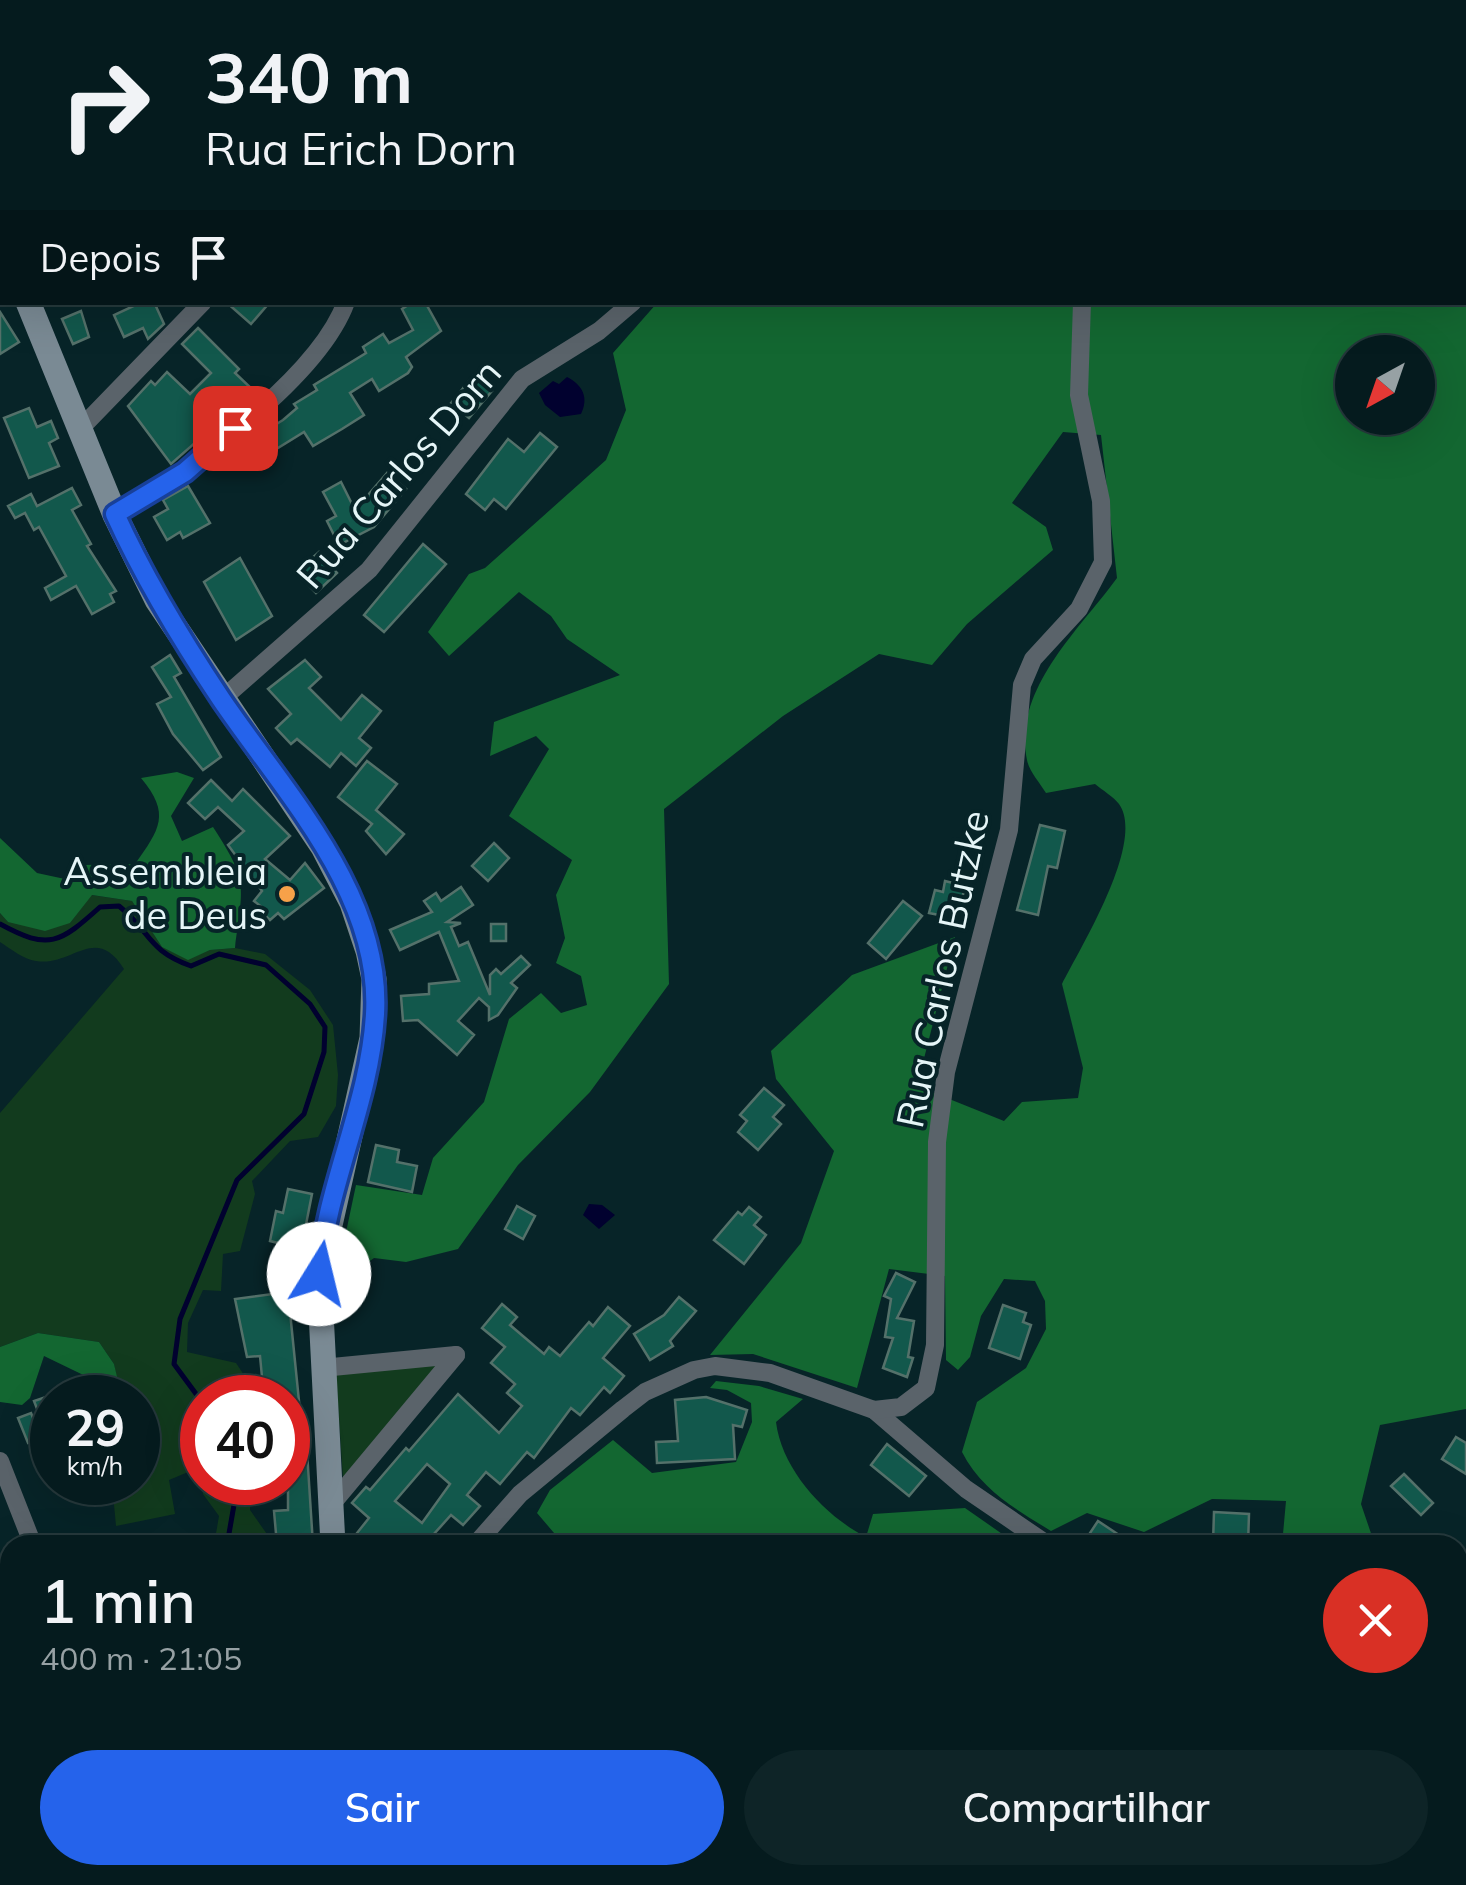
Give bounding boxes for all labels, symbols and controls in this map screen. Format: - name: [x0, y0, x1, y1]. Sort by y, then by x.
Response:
- text: 340 m: [205, 33, 413, 121]
- icon: right: [40, 40, 170, 170]
- text: Rua Erich Dorn: [205, 120, 517, 176]
- icon: arrive: [181, 230, 236, 285]
- text: Depois: [40, 234, 161, 282]
- north arrow: [1335, 335, 1435, 435]
- map controls: [1335, 335, 1435, 435]
- street label: Rua Carlos Dorn: [285, 349, 511, 598]
- pin: [193, 386, 278, 471]
- icon: arrive: [208, 401, 263, 456]
- street label: Rua Carlos Butzke: [885, 806, 999, 1132]
- place label: Assembleia de Deus: [63, 847, 267, 939]
- marker: Assembleia de Deus: [276, 883, 298, 905]
- position arrow: [267, 1222, 371, 1326]
- speed limit sign: 40: [180, 1375, 310, 1505]
- text: 29: [65, 1396, 125, 1459]
- text: km/h: [67, 1450, 123, 1481]
- text: 1 min: [40, 1563, 196, 1638]
- button: close: [1323, 1568, 1428, 1673]
- text: 400 m · 21:05: [40, 1638, 242, 1678]
- button: Sair: [40, 1750, 724, 1865]
- button: Compartilhar: [744, 1750, 1428, 1865]

